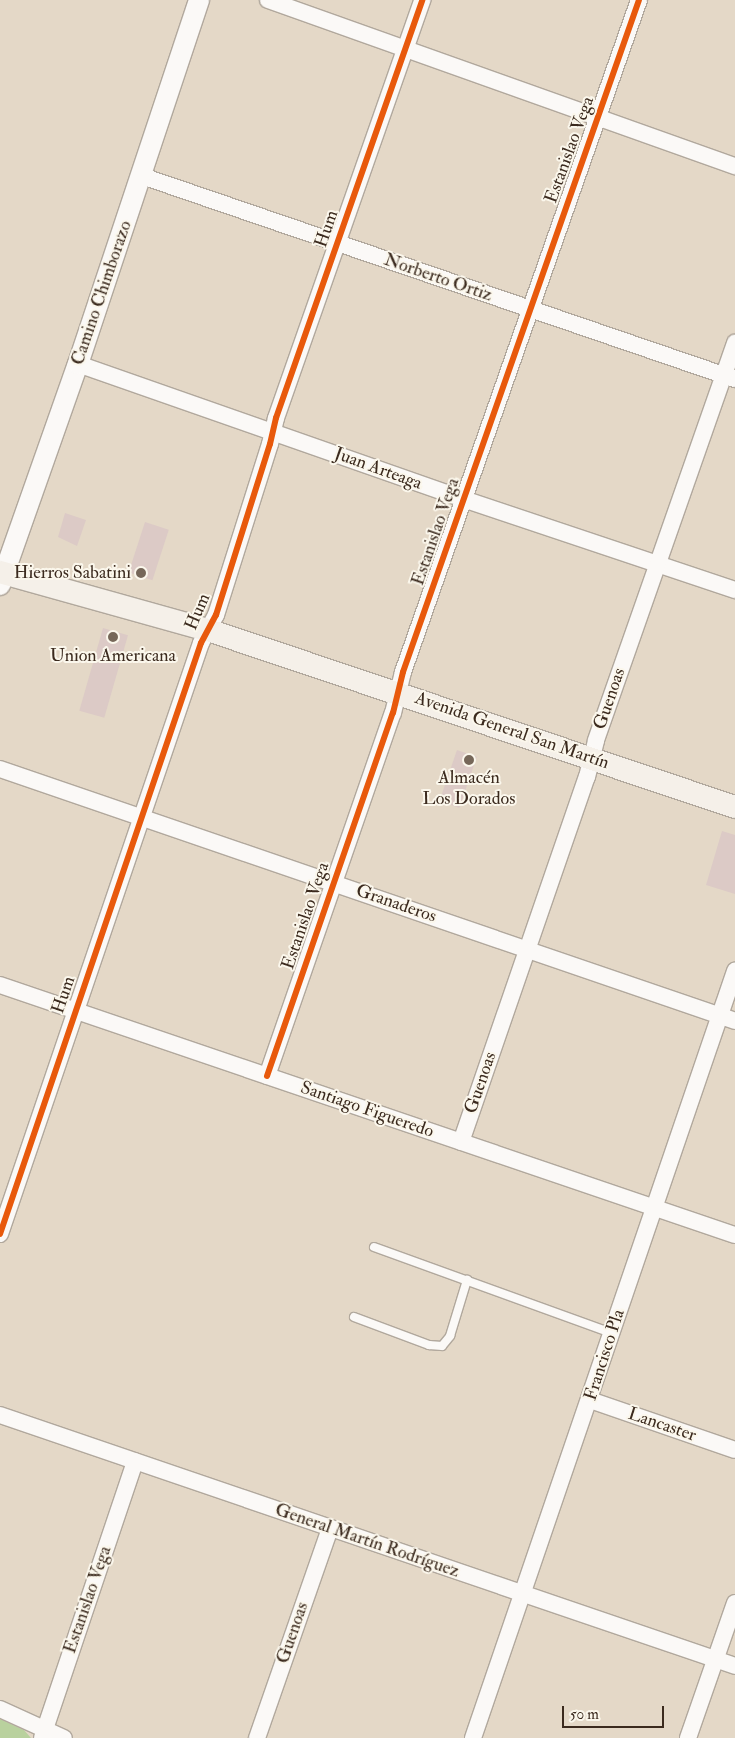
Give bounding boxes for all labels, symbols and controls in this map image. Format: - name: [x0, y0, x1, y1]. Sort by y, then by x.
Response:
- street label: Estanislao Vega: [541, 94, 599, 206]
- street label: Hum: [311, 208, 343, 250]
- street label: Camino Chimborazo: [67, 218, 137, 368]
- street label: Norberto Ortiz: [381, 249, 495, 307]
- street label: Juan Arteaga: [331, 443, 425, 495]
- street label: Estanislao Vega: [408, 476, 464, 588]
- place label: Hierros Sabatini: [14, 562, 131, 584]
- marker: Hierros Sabatini: [135, 567, 147, 579]
- street label: Hum: [181, 590, 215, 634]
- marker: Union Americana: [107, 631, 119, 643]
- place label: Union Americana: [50, 645, 176, 667]
- street label: Guenoas: [589, 665, 631, 733]
- street label: Avenida General San Martín: [412, 688, 612, 774]
- marker: Almacén Los Dorados: [463, 754, 475, 766]
- place label: Almacén Los Dorados: [423, 768, 515, 811]
- street label: Estanislao Vega: [278, 860, 334, 972]
- street label: Granaderos: [353, 880, 439, 928]
- street label: Hum: [48, 974, 80, 1016]
- street label: Guenoas: [460, 1049, 502, 1117]
- street label: Santiago Figueredo: [298, 1077, 436, 1143]
- street label: Francisco Pla: [580, 1307, 630, 1403]
- street label: Lancaster: [625, 1403, 699, 1447]
- street label: General Martín Rodríguez: [272, 1499, 462, 1583]
- street label: Estanislao Vega: [60, 1544, 116, 1656]
- street label: Guenoas: [272, 1599, 314, 1667]
- scale bar: [565, 1696, 668, 1728]
- text: 50 m: [570, 1705, 599, 1724]

